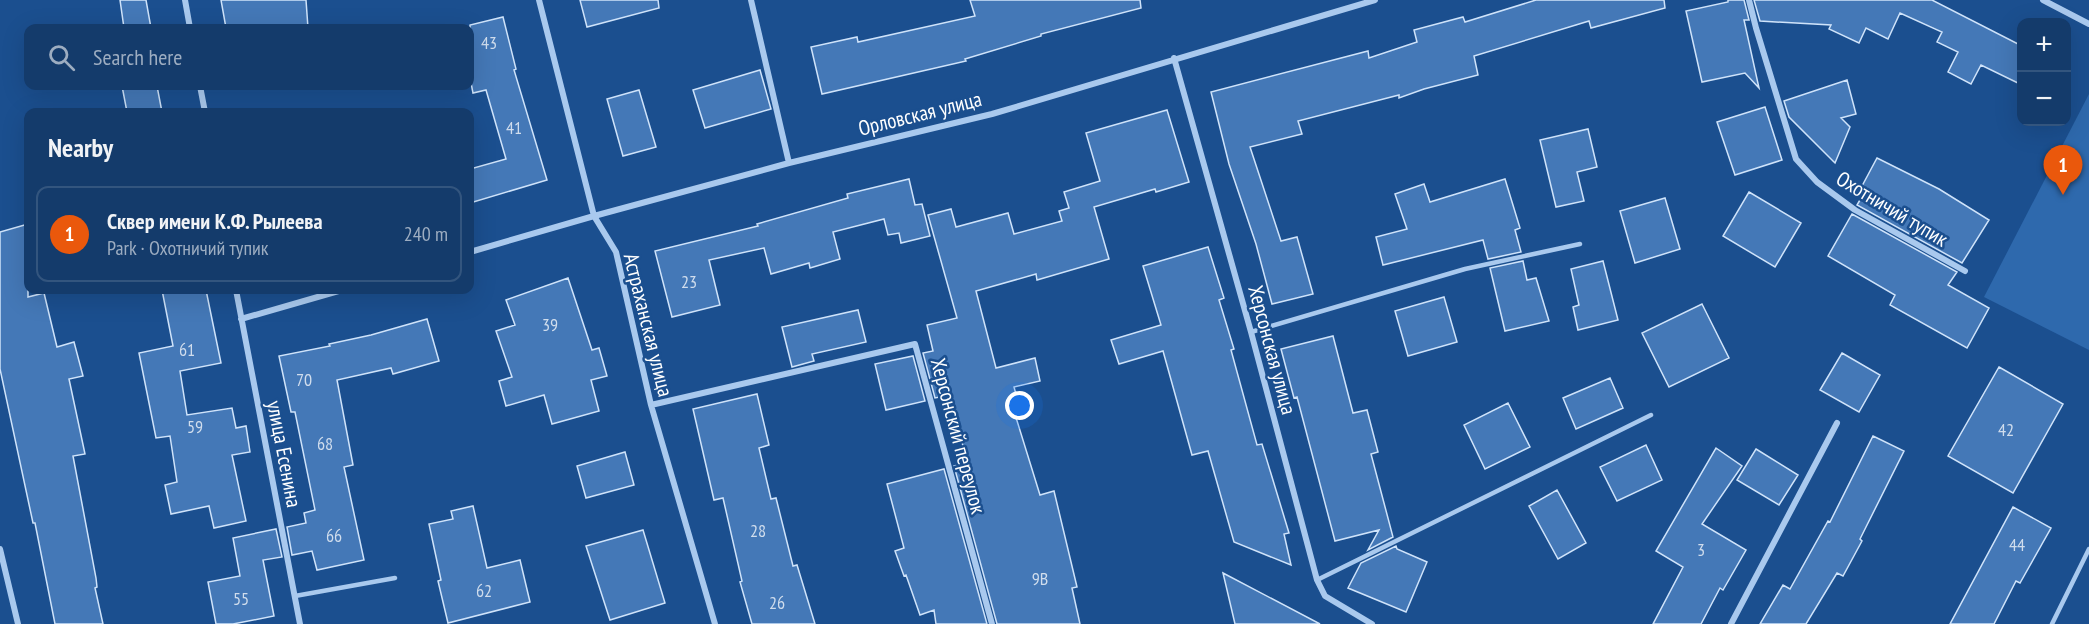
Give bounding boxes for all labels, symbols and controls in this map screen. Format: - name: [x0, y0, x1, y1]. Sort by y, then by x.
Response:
- map controls: [2017, 18, 2071, 126]
- button: +: [2017, 18, 2071, 72]
- search box: [24, 24, 474, 90]
- house number: 43: [481, 31, 497, 54]
- icon: search: [45, 41, 78, 74]
- text: Search here: [93, 43, 182, 71]
- button: −: [2017, 72, 2071, 126]
- street label: Орловская улица: [855, 85, 984, 142]
- house number: 41: [506, 116, 522, 139]
- text: Nearby: [48, 131, 113, 164]
- pin: 1: [2044, 146, 2082, 195]
- street label: Охотничий тупик: [1832, 165, 1953, 252]
- text: Сквер имени К.Ф. Рылеева: [107, 207, 323, 235]
- text: 1: [65, 221, 74, 247]
- text: 240 m: [404, 221, 448, 247]
- text: Park · Охотничий тупик: [107, 235, 269, 261]
- street label: Астраханская улица: [618, 250, 679, 399]
- house number: 23: [681, 270, 697, 293]
- street label: Херсонская улица: [1242, 282, 1303, 417]
- house number: 39: [542, 313, 558, 336]
- house number: 61: [179, 338, 195, 361]
- street label: Херсонский переулок: [925, 355, 992, 517]
- house number: 70: [296, 368, 312, 391]
- your location: [1005, 391, 1034, 420]
- street label: улица Есенина: [261, 398, 308, 510]
- house number: 59: [187, 415, 203, 438]
- house number: 42: [1998, 418, 2014, 441]
- house number: 68: [317, 432, 333, 455]
- house number: 28: [750, 519, 766, 542]
- house number: 66: [326, 524, 342, 547]
- house number: 44: [2009, 533, 2025, 556]
- house number: 3: [1697, 538, 1705, 561]
- house number: 9В: [1032, 567, 1048, 590]
- house number: 62: [476, 579, 492, 602]
- house number: 55: [233, 587, 249, 610]
- house number: 26: [769, 591, 785, 614]

